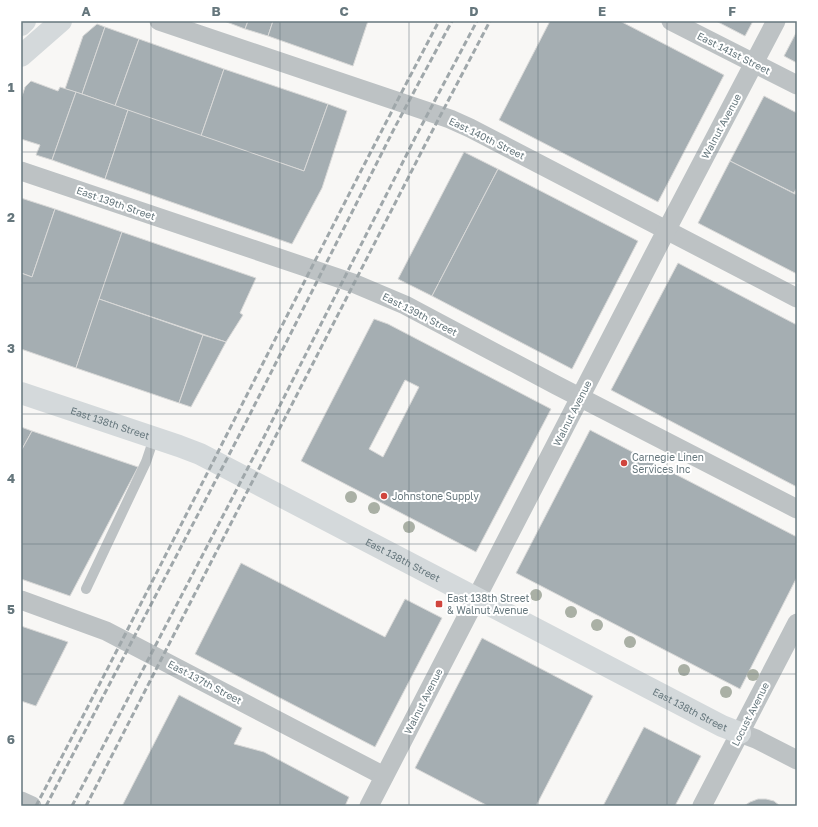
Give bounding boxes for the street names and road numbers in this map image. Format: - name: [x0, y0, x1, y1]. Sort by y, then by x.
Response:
- street label: East 141st Street: [695, 29, 773, 77]
- street label: Walnut Avenue: [699, 91, 743, 161]
- street label: East 140th Street: [447, 114, 527, 162]
- street label: East 139th Street: [75, 184, 157, 222]
- street label: East 139th Street: [381, 290, 459, 338]
- street label: Walnut Avenue: [550, 378, 594, 448]
- street label: East 138th Street: [69, 404, 151, 442]
- street label: East 138th Street: [364, 535, 442, 584]
- street label: East 137th Street: [166, 658, 244, 706]
- street label: Walnut Avenue: [401, 666, 445, 736]
- street label: Locust Avenue: [729, 680, 771, 748]
- street label: East 138th Street: [651, 685, 729, 734]

